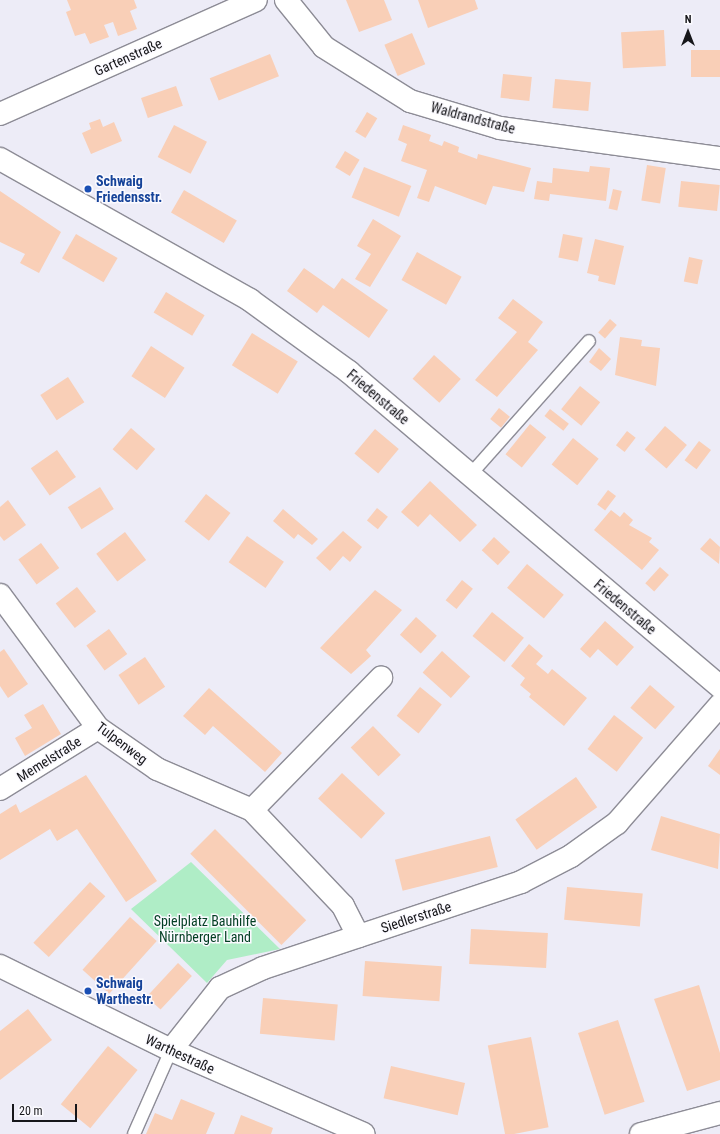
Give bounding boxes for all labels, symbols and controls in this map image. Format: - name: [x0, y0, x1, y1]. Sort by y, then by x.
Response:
- north arrow: [668, 12, 708, 52]
- text: N: [685, 13, 691, 26]
- street label: Gartenstraße: [92, 35, 164, 79]
- street label: Waldrandstraße: [429, 99, 517, 137]
- place label: Schwaig Friedensstr.: [96, 173, 162, 206]
- marker: Schwaig Friedensstr.: [83, 184, 93, 194]
- street label: Friedenstraße: [343, 366, 413, 428]
- street label: Friedenstraße: [590, 576, 660, 638]
- street label: Tulpenweg: [93, 718, 151, 768]
- street label: Memelstraße: [14, 733, 84, 785]
- street label: Siedlerstraße: [379, 898, 453, 936]
- park label: Spielplatz Bauhilfe Nürnberger Land: [154, 913, 256, 946]
- place label: Schwaig Warthestr.: [96, 975, 154, 1008]
- marker: Schwaig Warthestr.: [83, 986, 93, 996]
- street label: Warthestraße: [143, 1031, 217, 1077]
- scale bar: [14, 1096, 79, 1122]
- text: 20 m: [19, 1104, 43, 1118]

